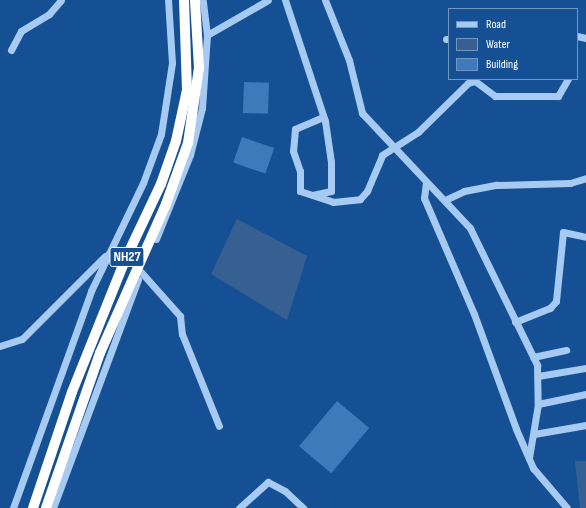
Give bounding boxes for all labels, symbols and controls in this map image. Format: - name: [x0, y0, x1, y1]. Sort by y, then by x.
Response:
- legend: [448, 8, 578, 80]
- text: Road: [486, 17, 506, 32]
- text: Water: [486, 37, 510, 52]
- text: Building: [486, 57, 518, 72]
- road number: NH27: [109, 245, 145, 269]

